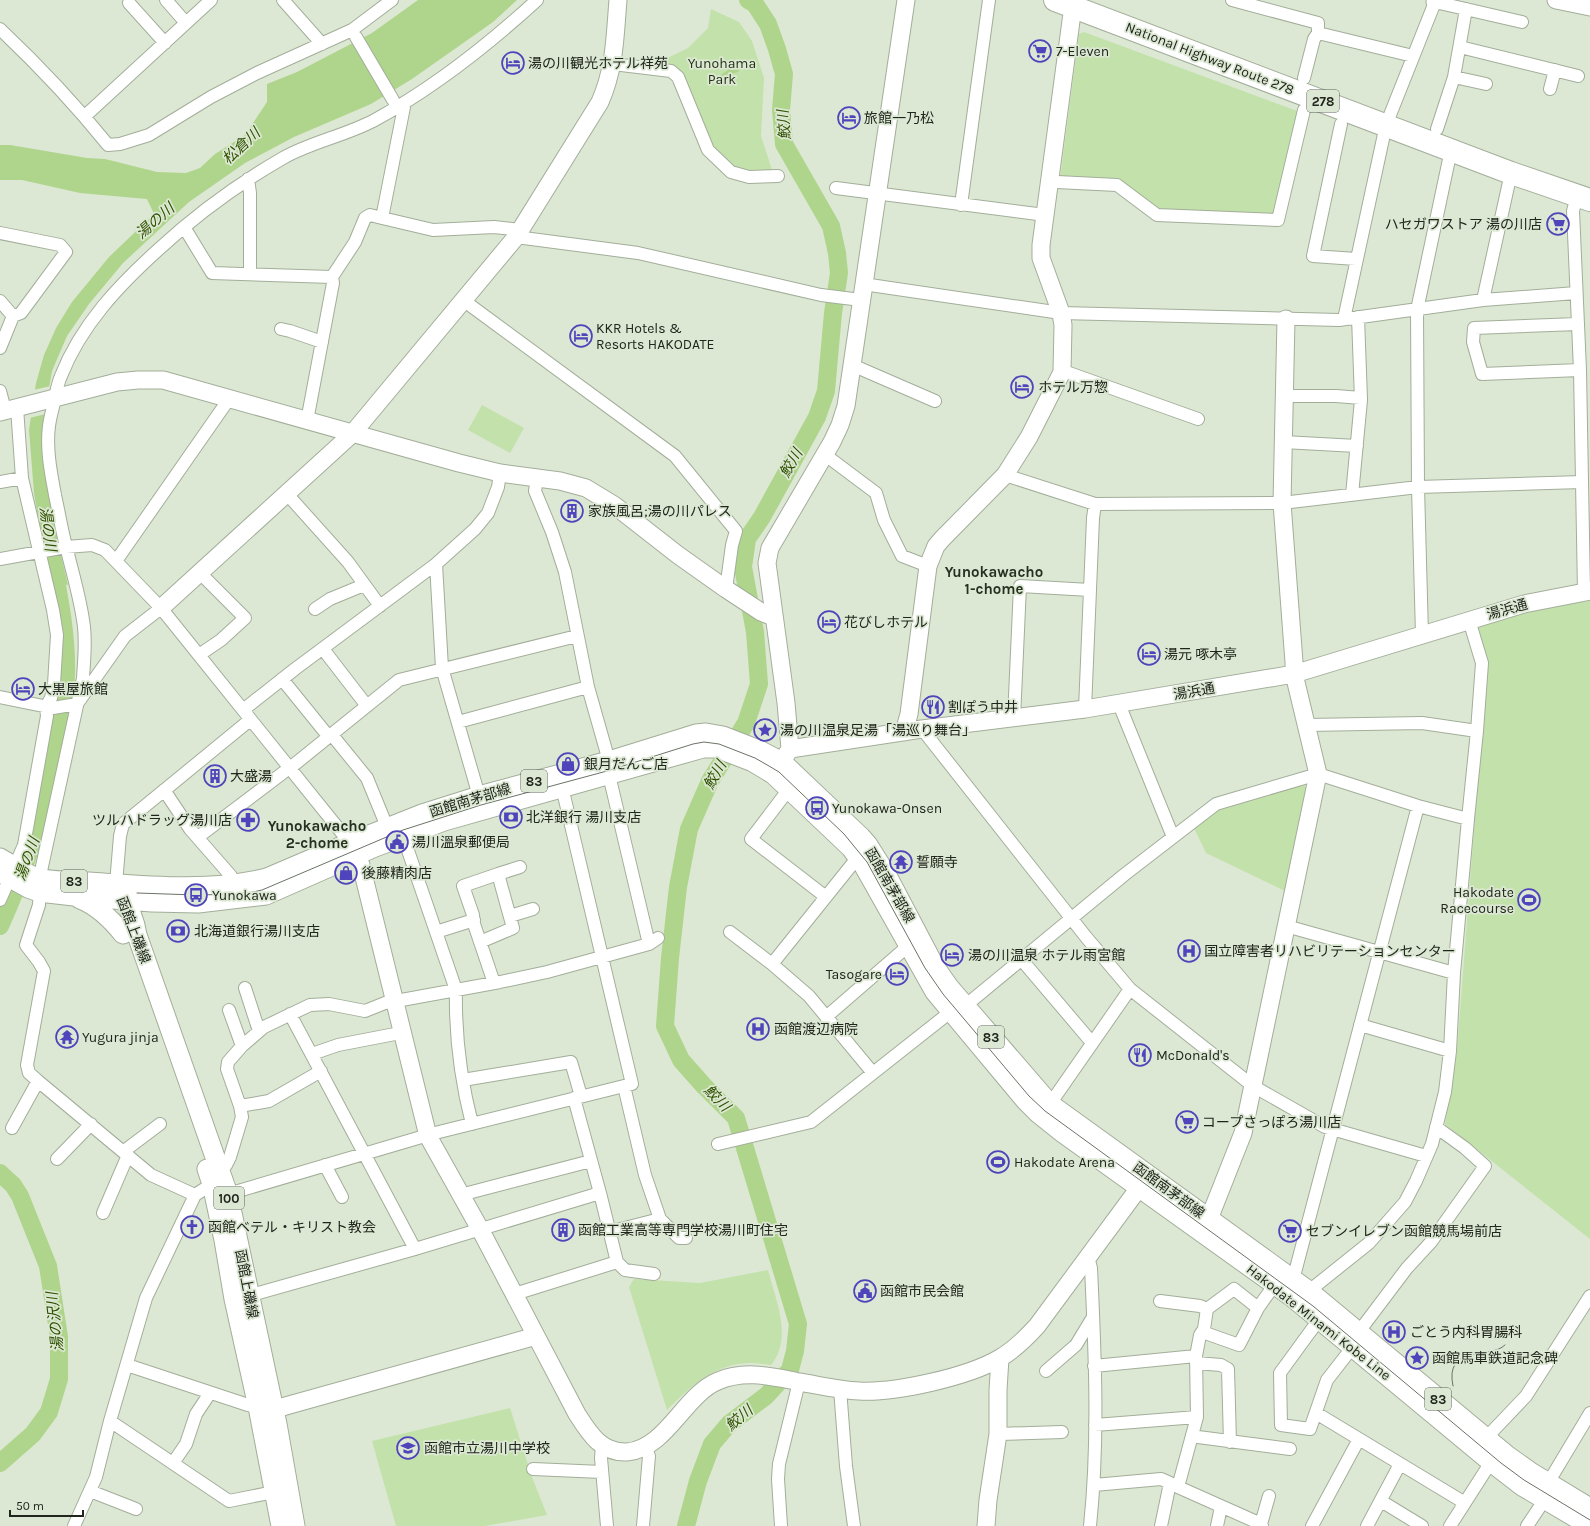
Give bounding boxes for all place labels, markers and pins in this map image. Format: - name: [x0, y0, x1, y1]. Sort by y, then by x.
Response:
- supermarket icon: 7-Eleven: [1027, 38, 1053, 64]
- place label: 7-Eleven: [1056, 43, 1109, 60]
- hotel icon: 湯の川観光ホテル祥苑: [500, 50, 526, 76]
- place label: 湯の川観光ホテル祥苑: [528, 55, 668, 72]
- hotel icon: 旅館一乃松: [836, 105, 862, 131]
- place label: 旅館一乃松: [864, 110, 934, 127]
- supermarket icon: ハセガワストア 湯の川店: [1545, 211, 1571, 237]
- place label: ハセガワストア 湯の川店: [1385, 216, 1542, 233]
- place label: KKR Hotels & Resorts HAKODATE: [596, 320, 714, 353]
- hotel icon: KKR Hotels & Resorts HAKODATE: [568, 323, 594, 349]
- hotel icon: ホテル万惣: [1009, 374, 1035, 400]
- place label: ホテル万惣: [1038, 379, 1108, 396]
- building icon: 家族風呂;湯の川パレス: [559, 498, 585, 524]
- place label: 家族風呂;湯の川パレス: [588, 503, 732, 520]
- hotel icon: 花びしホテル: [816, 609, 842, 635]
- place label: 花びしホテル: [844, 614, 928, 631]
- hotel icon: 湯元 啄木亭: [1136, 641, 1162, 667]
- place label: 湯元 啄木亭: [1164, 646, 1237, 663]
- hotel icon: 大黒屋旅館: [10, 676, 36, 702]
- place label: 大黒屋旅館: [38, 681, 108, 698]
- restaurant icon: 割ぽう中井: [920, 694, 946, 720]
- place label: 割ぽう中井: [948, 699, 1018, 716]
- place icon: 湯の川温泉足湯「湯巡り舞台」: [752, 717, 778, 743]
- place label: 湯の川温泉足湯「湯巡り舞台」: [780, 722, 976, 739]
- shop icon: 銀月だんご店: [555, 751, 581, 777]
- place label: 銀月だんご店: [584, 756, 668, 773]
- building icon: 大盛湯: [202, 763, 228, 789]
- place label: 大盛湯: [230, 768, 272, 785]
- bus stop icon: Yunokawa-Onsen: [804, 795, 830, 821]
- place label: Yunokawa-Onsen: [832, 800, 942, 817]
- bank icon: 北洋銀行 湯川支店: [498, 804, 524, 830]
- pharmacy icon: ツルハドラッグ湯川店: [235, 807, 261, 833]
- place label: 北洋銀行 湯川支店: [526, 809, 641, 826]
- place label: ツルハドラッグ湯川店: [92, 812, 232, 829]
- public building icon: 湯川溫泉郵便局: [384, 829, 410, 855]
- place label: 湯川溫泉郵便局: [412, 834, 510, 851]
- temple icon: 誓願寺: [888, 849, 914, 875]
- place label: 誓願寺: [916, 854, 958, 871]
- shop icon: 後藤精肉店: [333, 860, 359, 886]
- place label: 後藤精肉店: [362, 865, 432, 882]
- bus stop icon: Yunokawa: [183, 882, 209, 908]
- place label: Hakodate Racecourse: [1440, 884, 1514, 917]
- place label: Yunokawa: [212, 887, 277, 904]
- sports icon: Hakodate Racecourse: [1516, 887, 1542, 913]
- bank icon: 北海道銀行湯川支店: [165, 918, 191, 944]
- place label: 北海道銀行湯川支店: [194, 923, 320, 940]
- hospital icon: 国立障害者リハビリテーションセンター: [1176, 938, 1202, 964]
- hotel icon: 湯の川温泉 ホテル雨宮館: [939, 942, 965, 968]
- place label: 国立障害者リハビリテーションセンター: [1204, 943, 1456, 960]
- place label: 湯の川温泉 ホテル雨宮館: [968, 947, 1125, 964]
- hotel icon: Tasogare: [884, 961, 910, 987]
- place label: Tasogare: [826, 966, 882, 983]
- hospital icon: 函館渡辺病院: [745, 1016, 771, 1042]
- place label: 函館渡辺病院: [774, 1021, 858, 1038]
- temple icon: Yugura jinja: [54, 1024, 80, 1050]
- place label: Yugura jinja: [82, 1029, 159, 1046]
- restaurant icon: McDonald's: [1127, 1042, 1153, 1068]
- place label: McDonald's: [1156, 1047, 1230, 1064]
- supermarket icon: コープさっぽろ湯川店: [1174, 1109, 1200, 1135]
- place label: コープさっぽろ湯川店: [1202, 1114, 1341, 1131]
- sports icon: Hakodate Arena: [985, 1149, 1011, 1175]
- place label: Hakodate Arena: [1014, 1154, 1115, 1171]
- church icon: 函館ベテル・キリスト教会: [179, 1214, 205, 1240]
- building icon: 函館工業高等専門学校湯川町住宅: [550, 1217, 576, 1243]
- supermarket icon: セブンイレブン函館競馬場前店: [1277, 1218, 1303, 1244]
- place label: 函館ベテル・キリスト教会: [208, 1219, 376, 1236]
- place label: 函館工業高等専門学校湯川町住宅: [578, 1222, 788, 1239]
- place label: セブンイレブン函館競馬場前店: [1306, 1223, 1502, 1240]
- public building icon: 函館市民会館: [852, 1278, 878, 1304]
- place label: 函館市民会館: [880, 1283, 964, 1300]
- hospital icon: ごとう内科胃腸科: [1381, 1319, 1407, 1345]
- place label: ごとう内科胃腸科: [1410, 1324, 1522, 1341]
- place icon: 函館馬車鉄道記念碑: [1404, 1345, 1430, 1371]
- place label: 函館馬車鉄道記念碑: [1432, 1350, 1558, 1367]
- school or university icon: 函館市立湯川中学校: [395, 1435, 421, 1461]
- place label: 函館市立湯川中学校: [424, 1440, 550, 1457]

